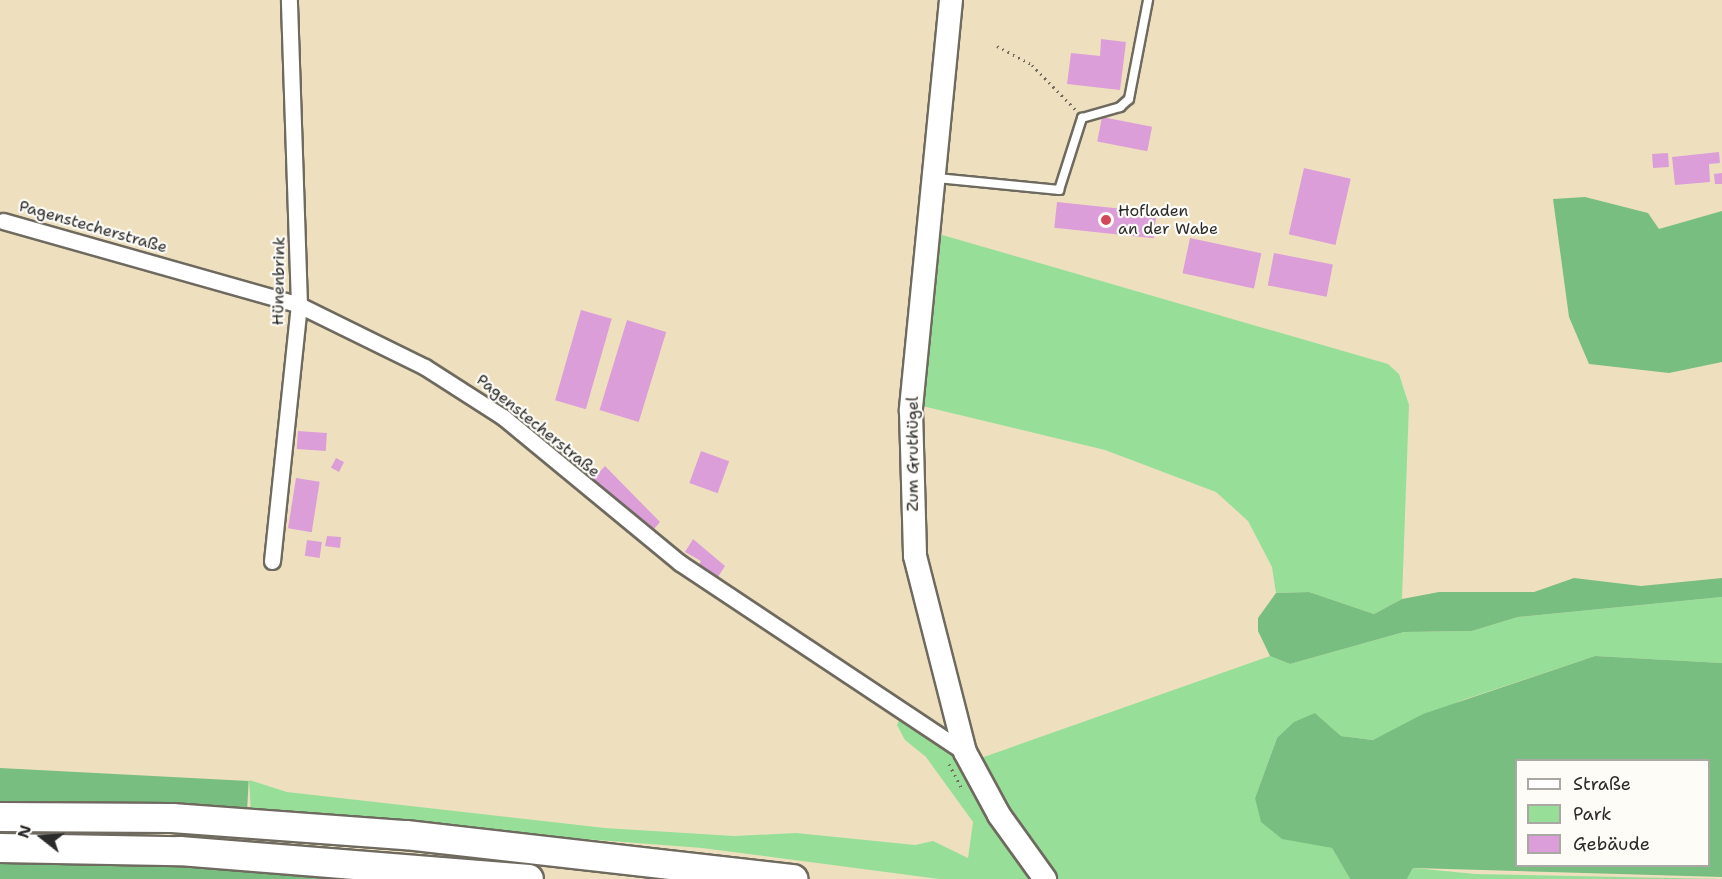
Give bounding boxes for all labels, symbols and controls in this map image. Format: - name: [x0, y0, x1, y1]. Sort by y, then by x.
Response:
- street label: Pagenstecherstraße: [17, 197, 169, 257]
- place label: Hofladen an der Wabe: [1118, 201, 1218, 239]
- marker: Hofladen an der Wabe: [1099, 213, 1113, 227]
- street label: Hünenbrink: [269, 236, 289, 326]
- street label: Pagenstecherstraße: [472, 370, 604, 482]
- street label: Zum Gruthügel: [903, 397, 923, 511]
- legend: [1515, 759, 1710, 867]
- text: Straße: [1573, 772, 1631, 796]
- text: Park: [1573, 802, 1612, 826]
- north arrow: [12, 807, 72, 867]
- text: N: [12, 822, 36, 841]
- text: Gebäude: [1573, 832, 1650, 856]

